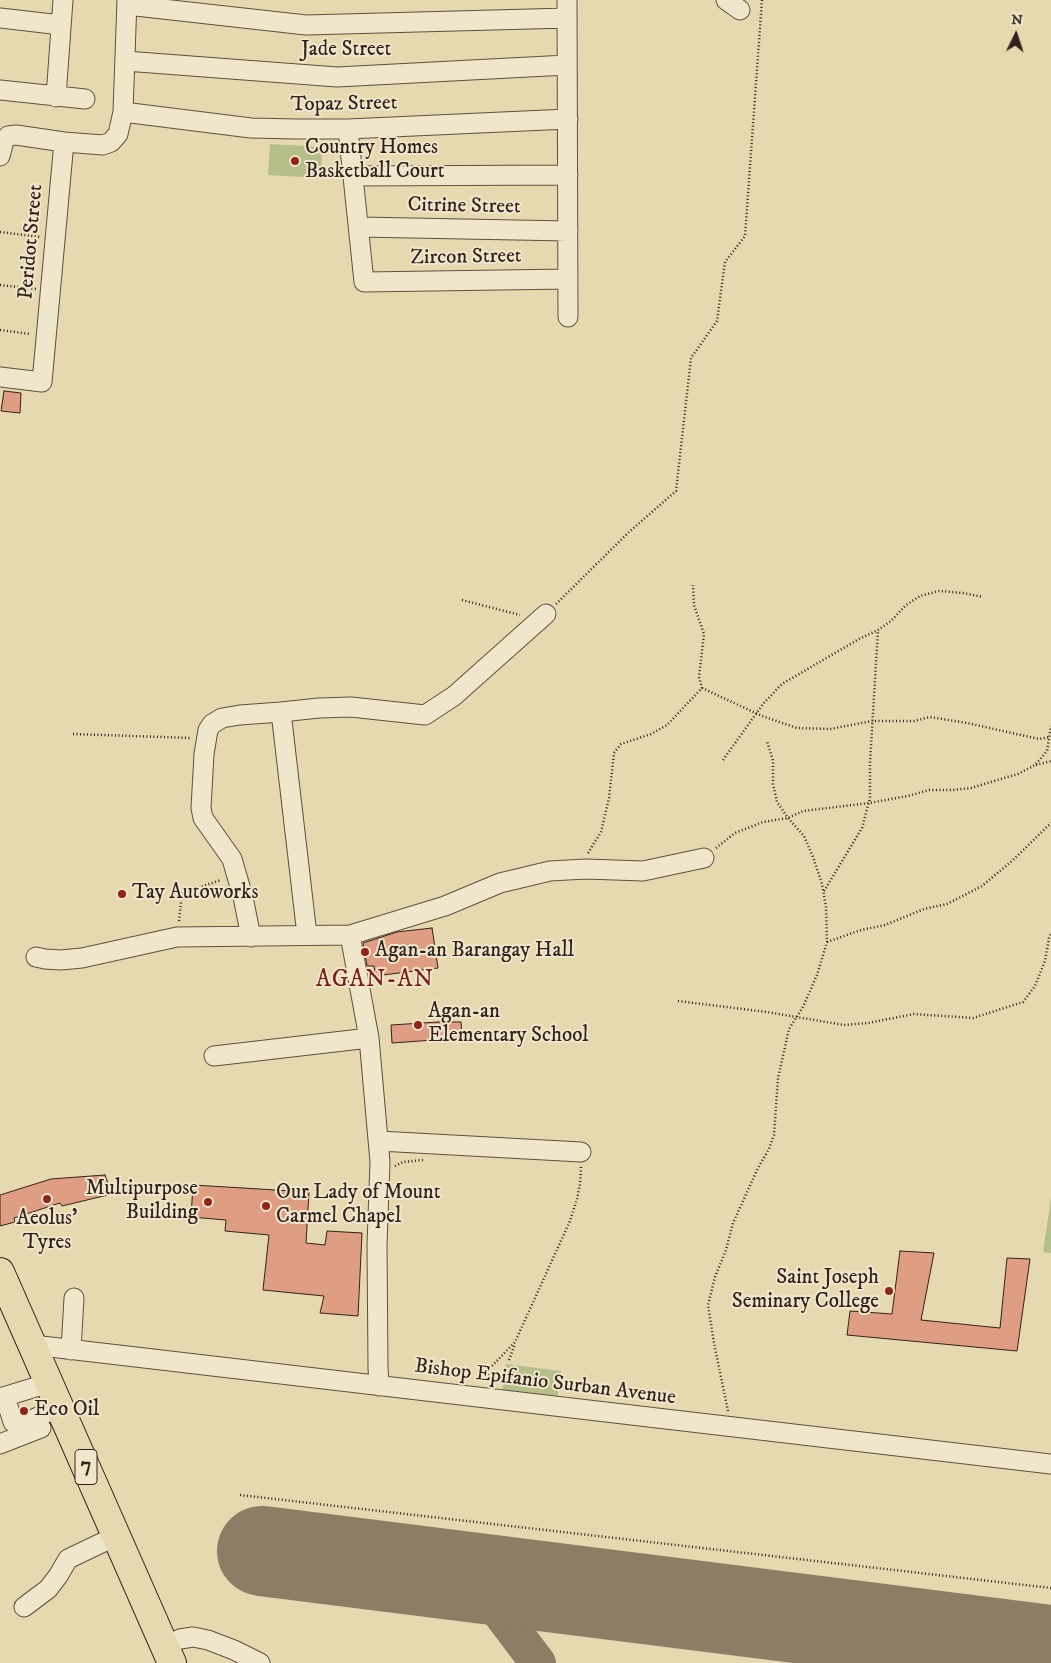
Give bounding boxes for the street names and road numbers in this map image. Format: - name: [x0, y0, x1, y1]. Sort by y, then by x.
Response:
- street label: Jade Street: [301, 38, 391, 64]
- street label: Topaz Street: [290, 91, 398, 119]
- street label: Peridot Street: [14, 183, 50, 301]
- street label: Citrine Street: [407, 193, 521, 221]
- street label: Zircon Street: [410, 244, 522, 272]
- street label: Bishop Epifanio Surban Avenue: [413, 1354, 677, 1412]
- road number: 7: [75, 1450, 97, 1484]

